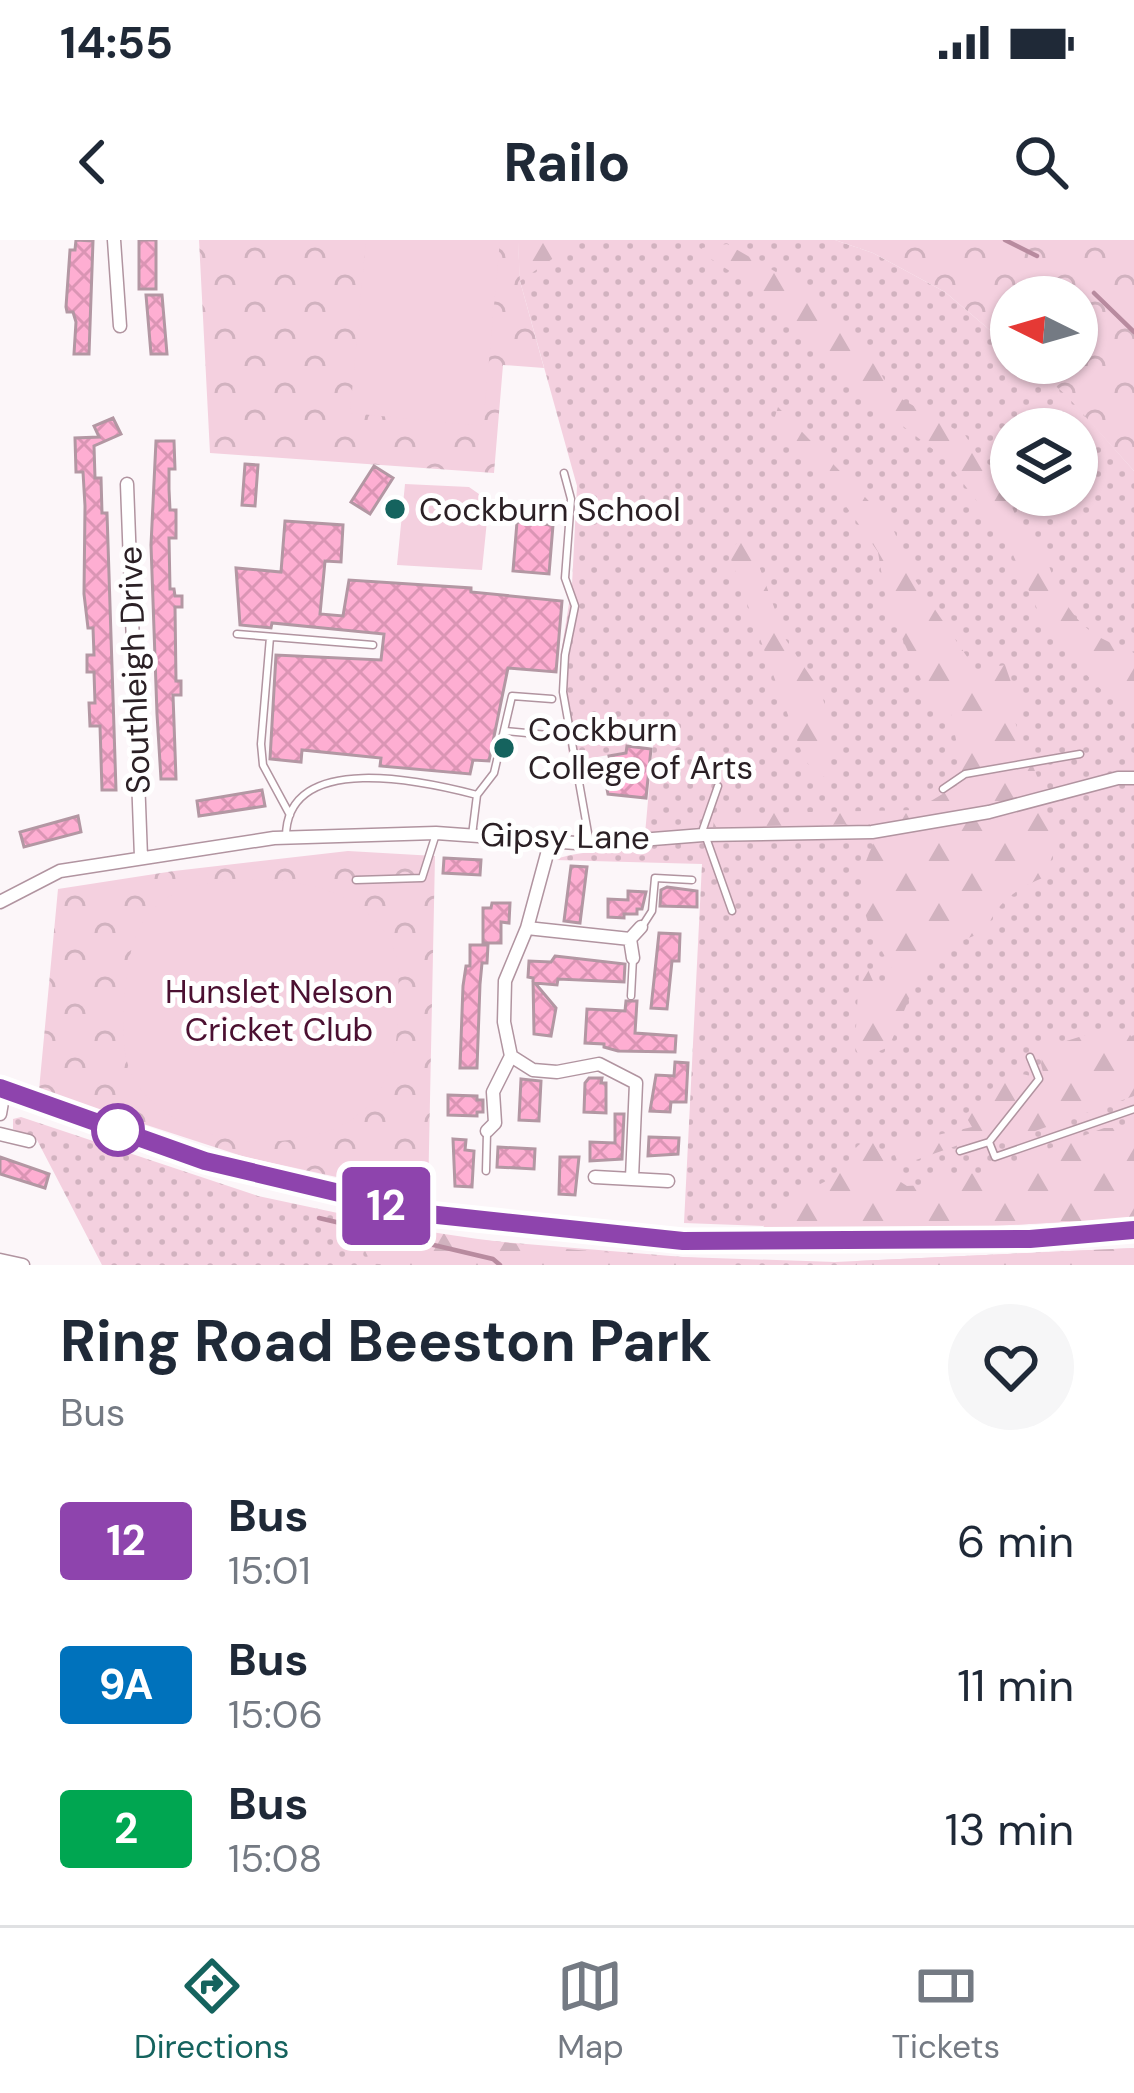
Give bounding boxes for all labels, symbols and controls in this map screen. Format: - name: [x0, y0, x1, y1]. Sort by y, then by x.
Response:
- text: 14:55: [60, 13, 173, 72]
- text: Railo: [504, 127, 630, 198]
- icon: back: [60, 129, 126, 195]
- icon: search: [1008, 129, 1074, 195]
- north arrow: [990, 276, 1098, 384]
- map controls: [990, 276, 1098, 516]
- button: layers: [990, 408, 1098, 516]
- place label: Cockburn School: [419, 488, 681, 531]
- marker: Cockburn School: [382, 496, 408, 522]
- street label: Southleigh Drive: [108, 545, 160, 795]
- place label: Cockburn College of Arts: [528, 708, 753, 789]
- marker: Cockburn College of Arts: [491, 735, 517, 761]
- street label: Gipsy Lane: [480, 813, 650, 859]
- park label: Hunslet Nelson Cricket Club: [165, 970, 393, 1051]
- unlabelled marker: [93, 1105, 143, 1155]
- line badge: 12: [332, 1167, 440, 1245]
- text: 12: [366, 1178, 406, 1233]
- text: Ring Road Beeston Park: [60, 1304, 712, 1379]
- button: heart: [948, 1304, 1074, 1430]
- text: Bus: [60, 1387, 125, 1438]
- text: Bus: [228, 1486, 308, 1545]
- text: 6 min: [957, 1512, 1074, 1571]
- text: 12: [106, 1513, 146, 1568]
- text: 15:01: [228, 1545, 311, 1596]
- text: Bus: [228, 1630, 308, 1689]
- text: 11 min: [957, 1656, 1074, 1715]
- text: 9A: [99, 1657, 153, 1712]
- text: 15:06: [228, 1689, 323, 1740]
- text: Bus: [228, 1774, 308, 1833]
- text: 13 min: [945, 1800, 1074, 1859]
- text: 2: [114, 1801, 138, 1856]
- text: 15:08: [228, 1833, 322, 1884]
- tab: Directions: [134, 1953, 289, 2068]
- tab: Map: [557, 1953, 624, 2068]
- tab: Tickets: [892, 1953, 1000, 2068]

